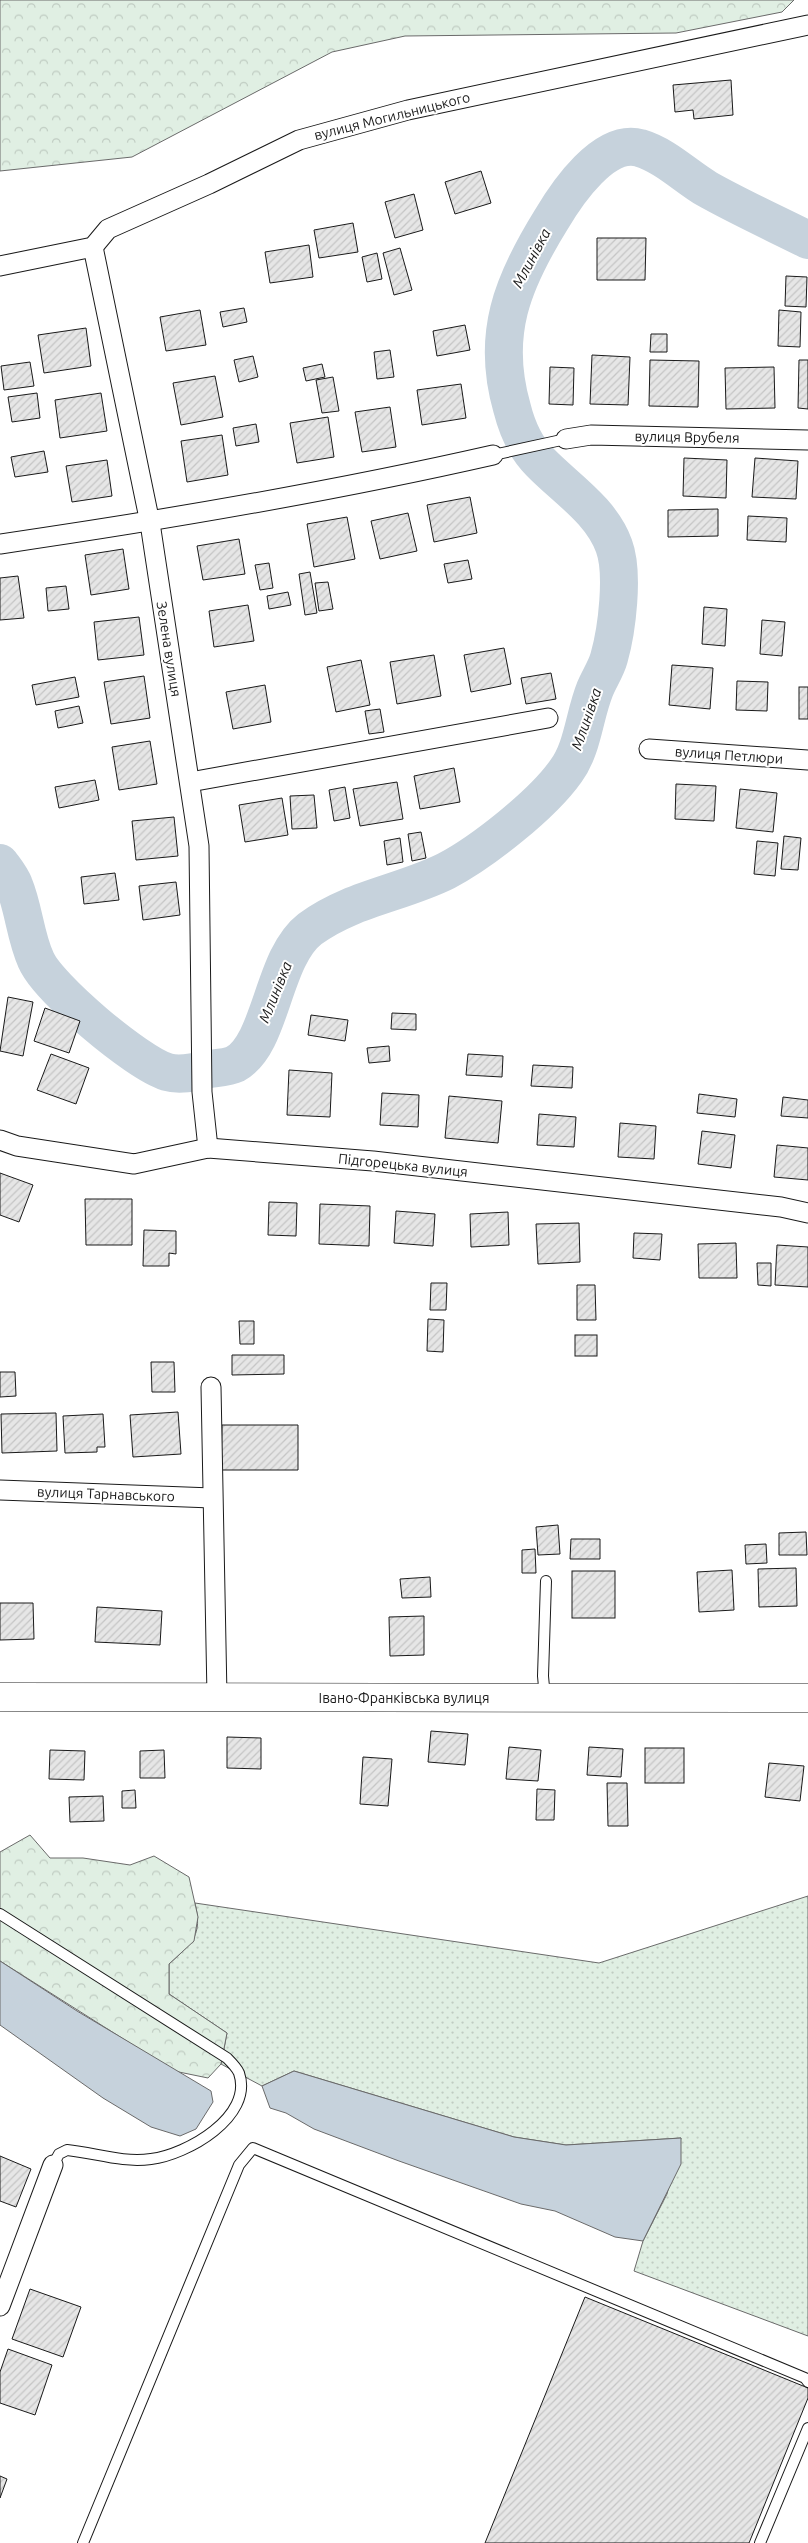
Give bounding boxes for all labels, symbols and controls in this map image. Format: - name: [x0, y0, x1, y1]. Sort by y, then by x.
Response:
- street label: вулиця Могильницького: [312, 89, 472, 143]
- water label: Млинівка: [508, 226, 554, 290]
- street label: вулиця Врубеля: [634, 428, 740, 446]
- street label: Зелена вулиця: [154, 600, 184, 698]
- water label: Млинівка: [567, 686, 605, 752]
- street label: вулиця Петлюри: [674, 743, 784, 767]
- water label: Млинівка: [255, 959, 295, 1025]
- street label: Підгорецька вулиця: [337, 1150, 469, 1180]
- street label: вулиця Тарнавського: [37, 1484, 175, 1504]
- street label: Івано-Франківська вулиця: [319, 1690, 489, 1706]

